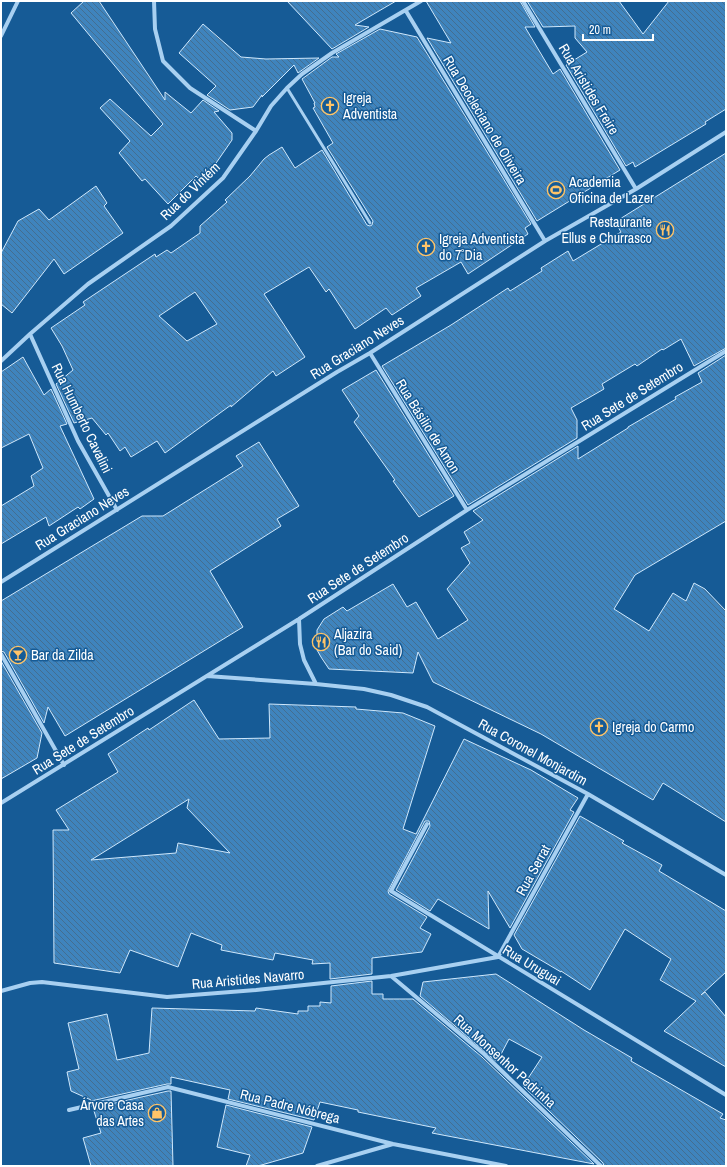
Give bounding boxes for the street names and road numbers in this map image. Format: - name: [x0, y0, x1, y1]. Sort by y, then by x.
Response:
- street label: Rua Aristides Freire: [555, 40, 623, 138]
- street label: Rua Deocleciano de Oliveira: [439, 52, 531, 188]
- street label: Rua do Vintém: [156, 158, 224, 224]
- street label: Rua Graciano Neves: [307, 311, 407, 383]
- street label: Rua Sete de Setembro: [578, 357, 686, 435]
- street label: Rua Humberto Cavalini: [48, 360, 116, 476]
- street label: Rua Básilio de Amon: [392, 375, 464, 477]
- street label: Rua Graciano Neves: [32, 482, 132, 554]
- street label: Rua Sete de Setembro: [304, 529, 412, 607]
- street label: Rua Sete de Setembro: [29, 701, 137, 779]
- street label: Rua Coronel Monjardim: [475, 715, 591, 789]
- street label: Rua Serrat: [512, 841, 554, 899]
- street label: Rua Uruguai: [499, 941, 565, 989]
- street label: Rua Aristides Navarro: [191, 965, 305, 993]
- street label: Rua Monsenhor Pedrinha: [450, 1010, 560, 1112]
- street label: Rua Padre Nóbrega: [238, 1085, 342, 1127]

